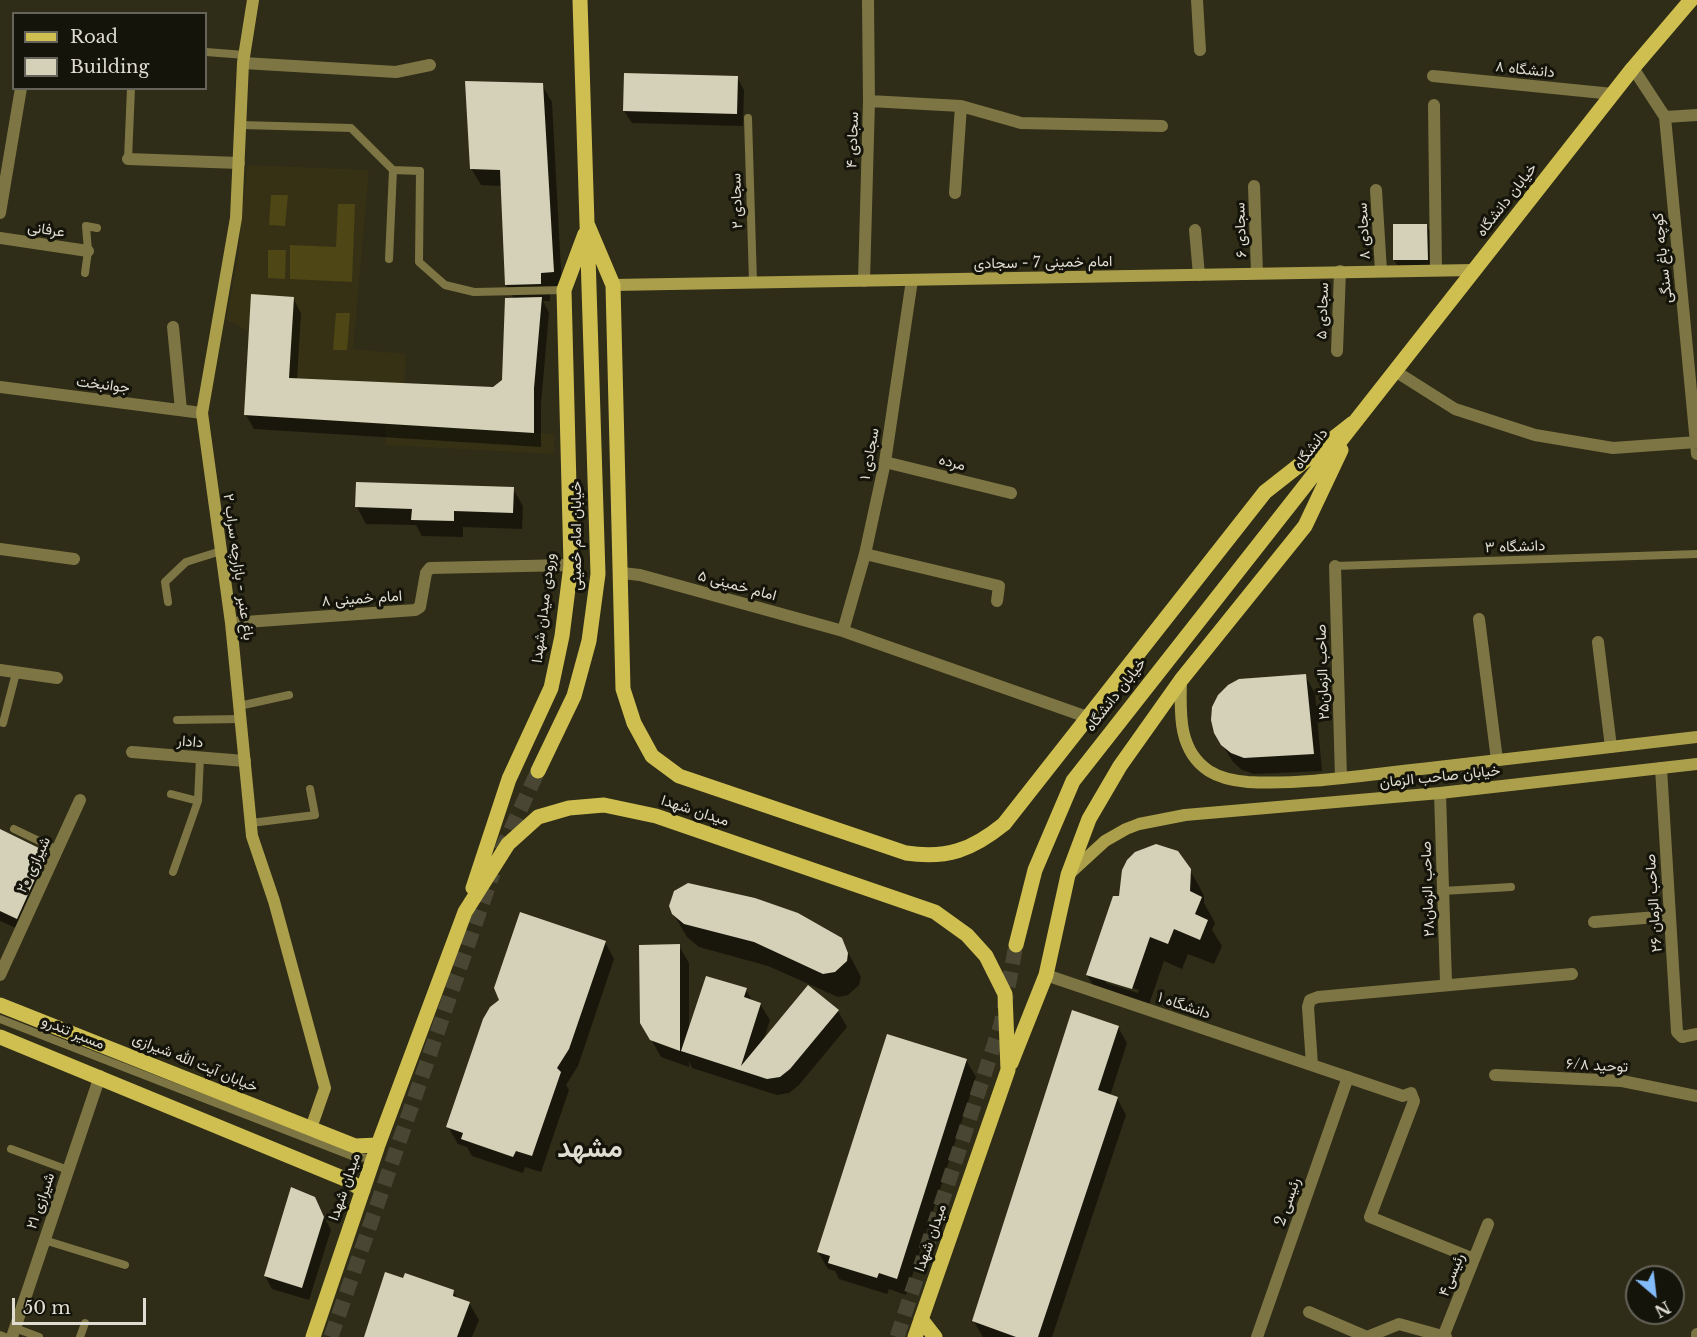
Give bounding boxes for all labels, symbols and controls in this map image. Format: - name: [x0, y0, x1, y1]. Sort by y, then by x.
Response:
- legend: [12, 12, 207, 90]
- text: Road: [70, 26, 118, 48]
- text: Building: [70, 56, 149, 78]
- street label: دانشگاه ۸: [1495, 58, 1555, 82]
- street label: سجادی ۴: [843, 111, 863, 169]
- street label: خیابان دانشگاه: [1473, 160, 1541, 240]
- street label: سجادی ۲: [727, 173, 747, 229]
- street label: سجادی ۶: [1231, 202, 1251, 258]
- street label: سجادی ۸: [1354, 202, 1374, 260]
- street label: کوچه باغ سنگی: [1649, 212, 1677, 304]
- street label: عرفانی: [26, 218, 66, 242]
- street label: امام خمینی 7 - سجادی: [974, 253, 1112, 273]
- street label: سجادی ۵: [1313, 282, 1333, 340]
- street label: جوانبخت: [75, 373, 131, 397]
- street label: دانشگاه: [1290, 425, 1332, 473]
- street label: سجادی ۱: [857, 427, 883, 481]
- street label: مرده: [937, 451, 967, 475]
- street label: خیابان امام خمینی: [568, 481, 586, 591]
- street label: باغ عنبر - بازارچه سراب ۲: [219, 492, 257, 642]
- street label: دانشگاه ۳: [1485, 537, 1545, 557]
- street label: ورودی میدان شهدا: [528, 552, 560, 664]
- street label: امام خمینی ۵: [696, 567, 778, 605]
- street label: امام خمینی ۸: [321, 587, 403, 611]
- street label: صاحب الزمان۲۵: [1312, 624, 1334, 720]
- street label: خیابان دانشگاه: [1082, 655, 1150, 735]
- street label: دادار: [176, 732, 204, 752]
- street label: خیابان صاحب الزمان: [1379, 762, 1501, 792]
- street label: میدان شهدا: [659, 792, 731, 830]
- street label: شیرازی ۲۰: [13, 834, 55, 896]
- street label: صاحب الزمان۲۸: [1417, 841, 1439, 937]
- street label: صاحب الزمان ۲۶: [1642, 853, 1666, 953]
- street label: دانشگاه ۱: [1155, 989, 1213, 1023]
- street label: مسیر تندرو: [39, 1012, 107, 1054]
- street label: خیابان آیت الله شیرازی: [130, 1030, 260, 1096]
- street label: توحید ۶/۸: [1566, 1055, 1628, 1077]
- district label: مشهد: [557, 1133, 623, 1165]
- street label: میدان شهدا: [325, 1151, 365, 1223]
- street label: شیرازی ۲۱: [23, 1171, 59, 1231]
- street label: رئیسی 2: [1271, 1175, 1305, 1229]
- street label: میدان شهدا: [911, 1202, 951, 1274]
- street label: رئیسی۴: [1435, 1251, 1469, 1299]
- north arrow: [1625, 1265, 1685, 1325]
- scale bar: [15, 1286, 148, 1324]
- text: 50 m: [23, 1297, 71, 1319]
- text: N: [1651, 1297, 1674, 1321]

